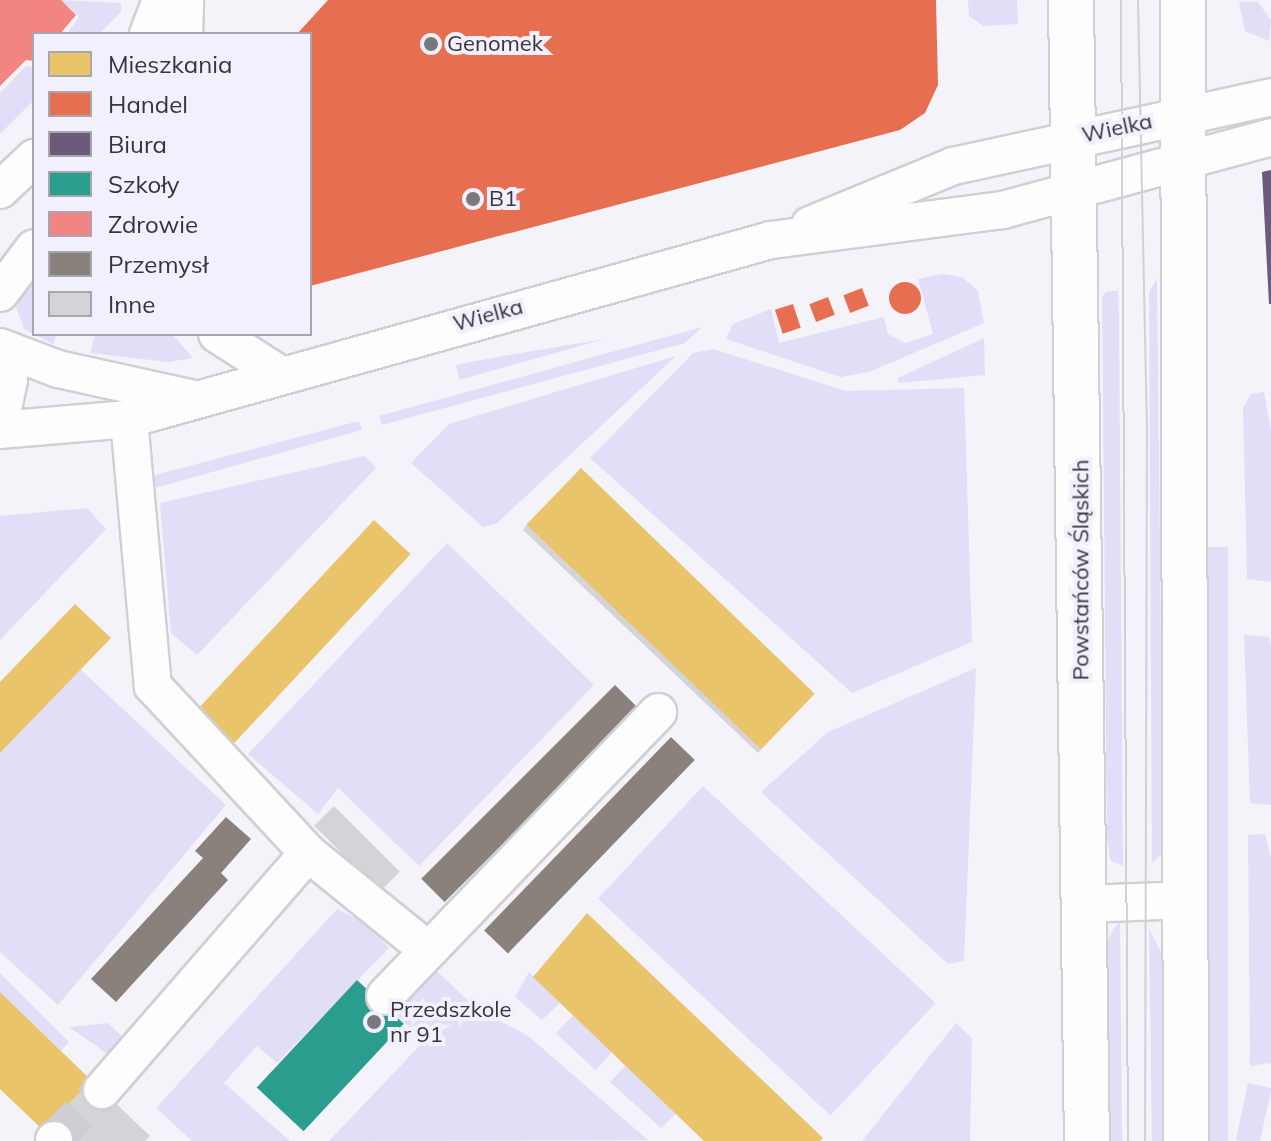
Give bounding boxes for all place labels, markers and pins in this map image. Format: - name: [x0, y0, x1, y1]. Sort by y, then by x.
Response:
- place label: Genomek: [447, 31, 543, 57]
- marker: Genomek: [422, 35, 440, 53]
- place label: B1: [489, 186, 517, 212]
- marker: B1: [464, 190, 482, 208]
- place label: Przedszkole nr 91: [390, 996, 512, 1048]
- marker: Przedszkole nr 91: [365, 1013, 383, 1031]

